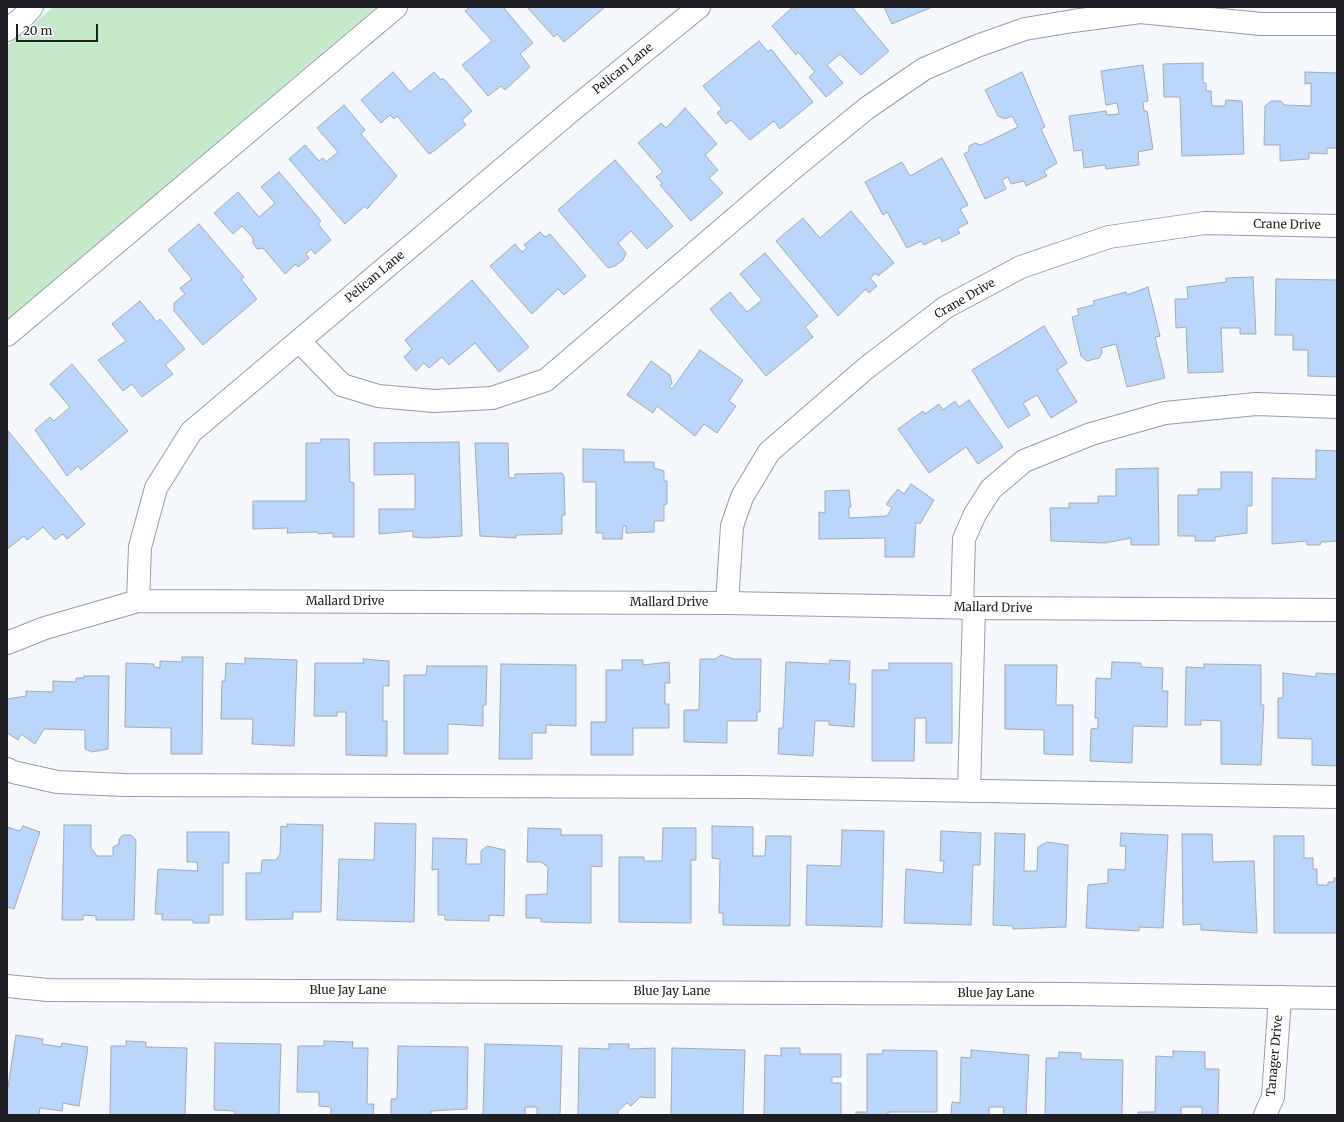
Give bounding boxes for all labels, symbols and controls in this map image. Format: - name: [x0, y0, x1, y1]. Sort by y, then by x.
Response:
- scale bar: [18, 16, 100, 42]
- text: 20 m: [23, 23, 52, 38]
- street label: Pelican Lane: [590, 40, 656, 98]
- street label: Crane Drive: [1253, 217, 1321, 233]
- street label: Pelican Lane: [342, 248, 408, 306]
- street label: Crane Drive: [932, 276, 998, 322]
- street label: Mallard Drive: [306, 595, 384, 609]
- street label: Mallard Drive: [630, 596, 708, 610]
- street label: Mallard Drive: [954, 600, 1032, 616]
- street label: Blue Jay Lane: [310, 984, 386, 998]
- street label: Blue Jay Lane: [634, 985, 710, 999]
- street label: Blue Jay Lane: [958, 987, 1034, 1001]
- street label: Tanager Drive: [1264, 1015, 1286, 1097]

